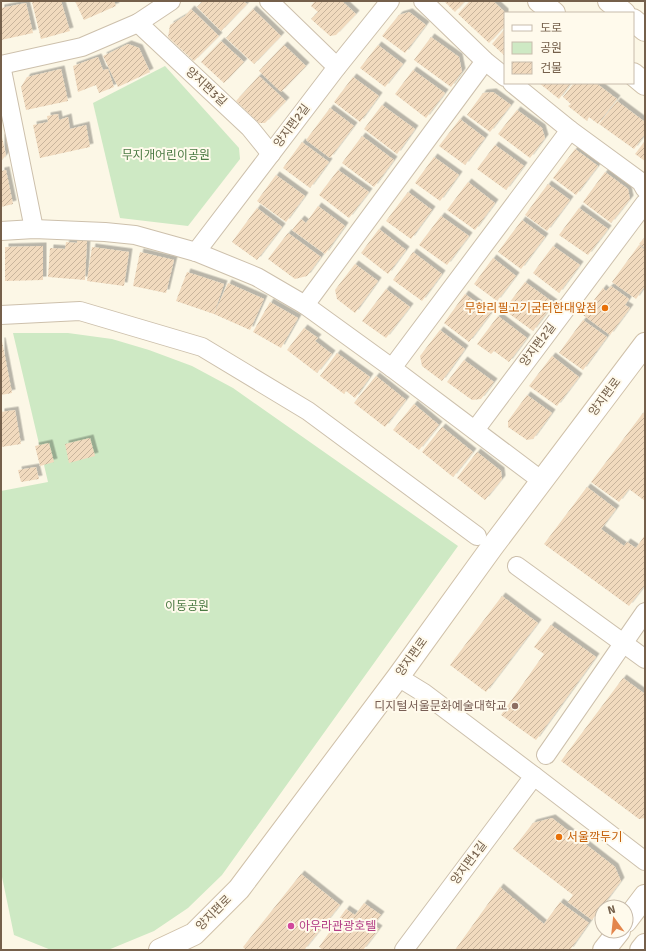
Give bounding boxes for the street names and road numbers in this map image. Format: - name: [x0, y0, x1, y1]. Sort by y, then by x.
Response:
- street label: 양지편3길: [182, 64, 230, 110]
- street label: 양지편2길: [271, 101, 313, 151]
- street label: 양지편2길: [517, 320, 559, 370]
- street label: 양지편로: [586, 375, 624, 419]
- street label: 양지편로: [393, 635, 431, 679]
- street label: 양지편1길: [448, 838, 490, 888]
- street label: 양지편로: [193, 892, 235, 934]

